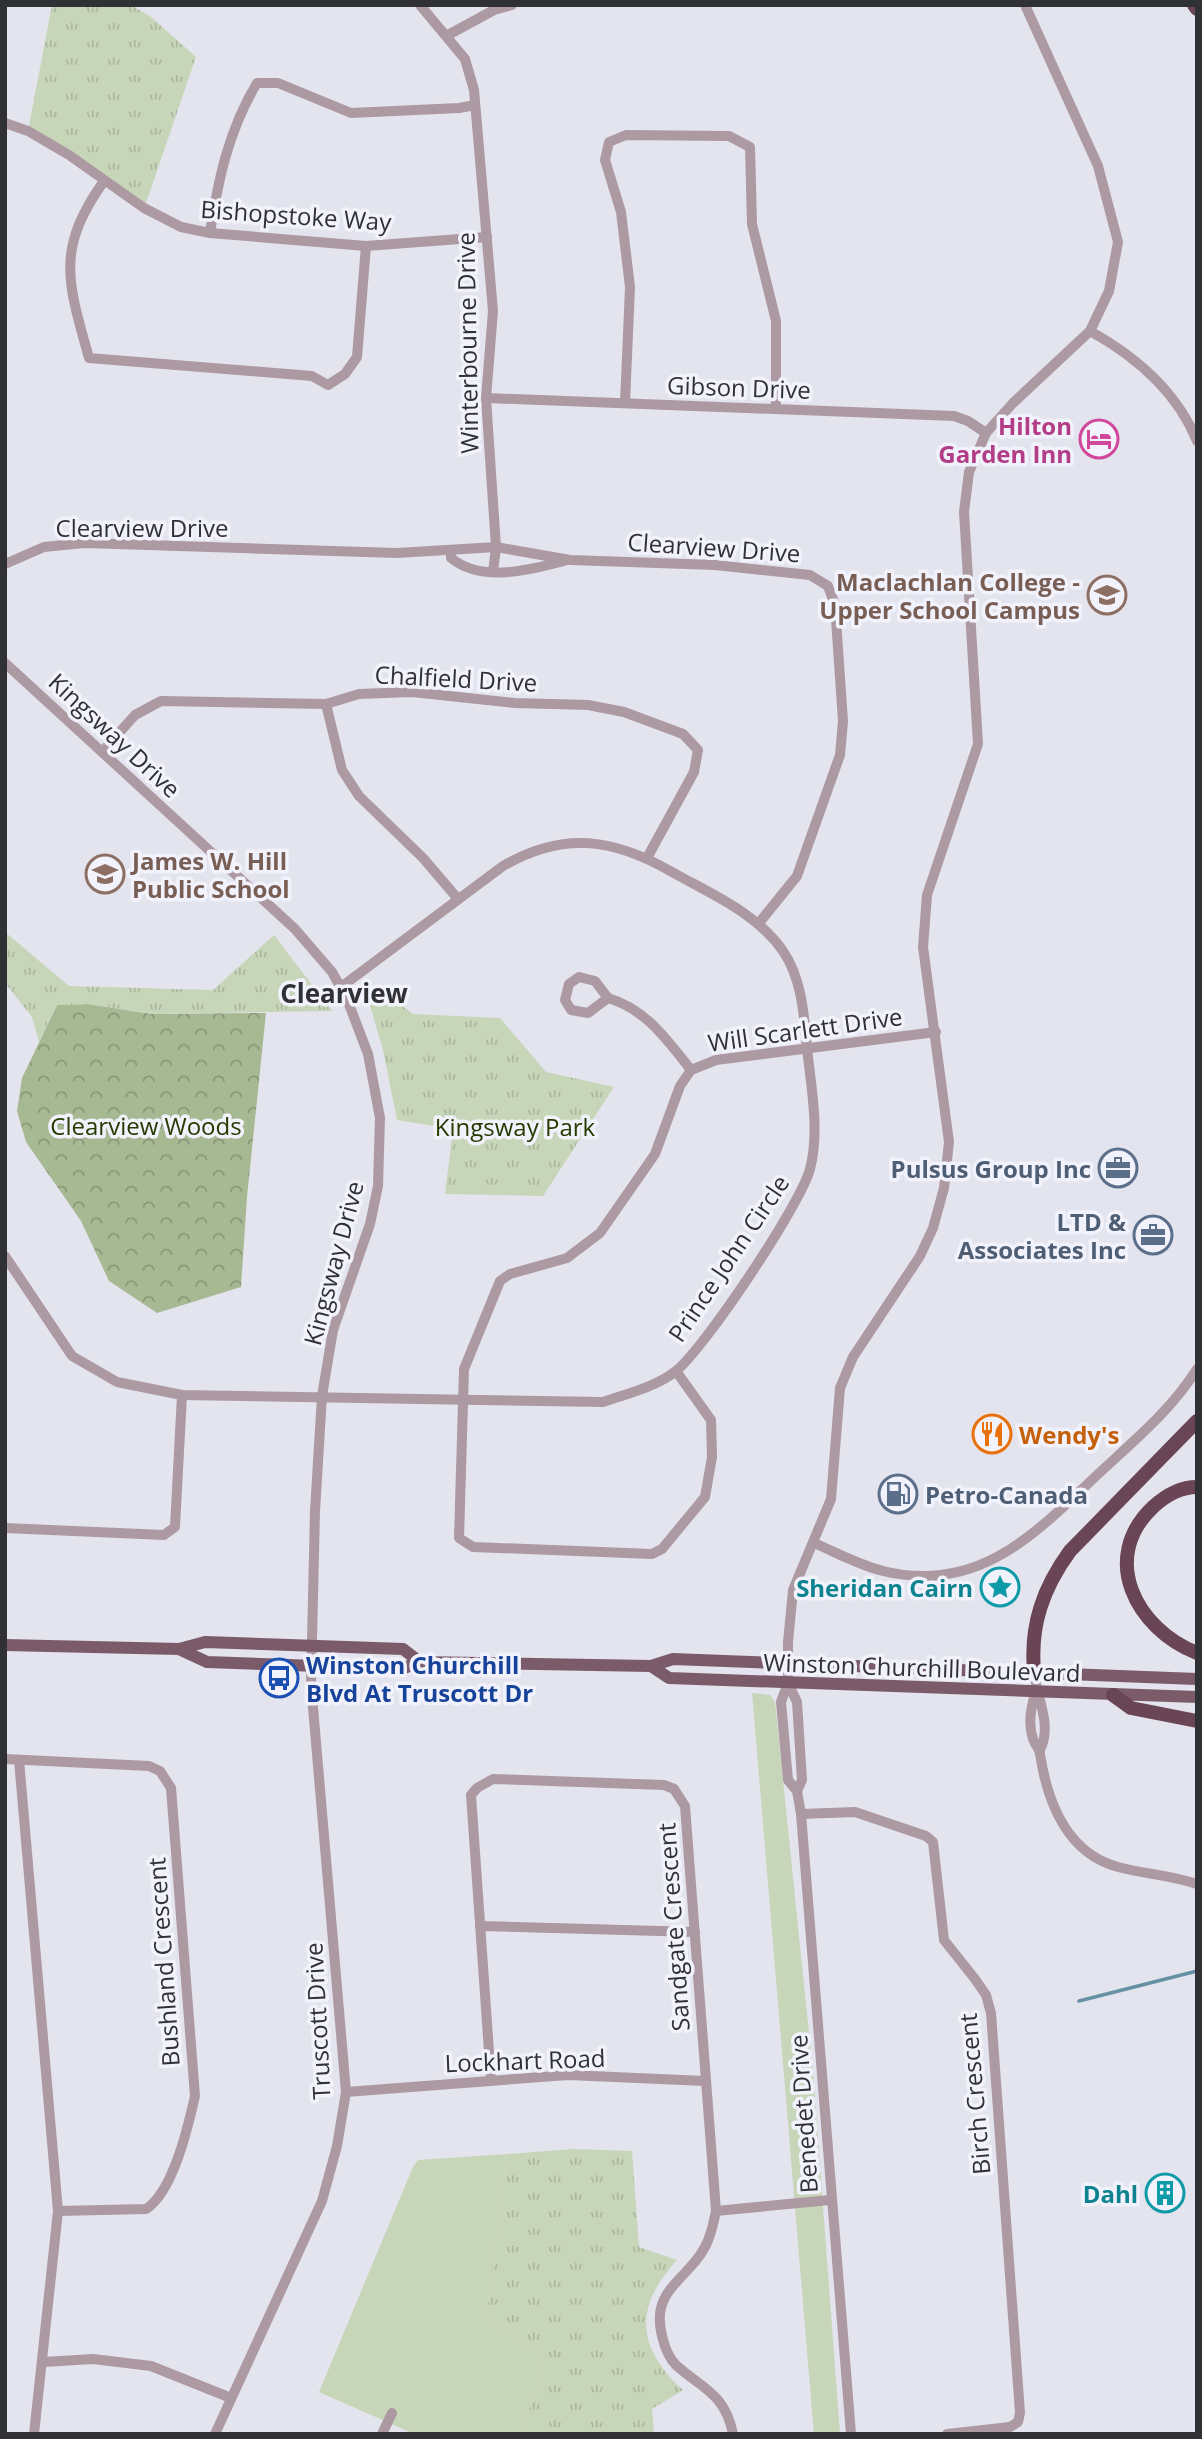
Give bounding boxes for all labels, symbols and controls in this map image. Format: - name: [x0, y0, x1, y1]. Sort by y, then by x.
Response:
- street label: Bishopstoke Way: [200, 192, 393, 238]
- street label: Winterbourne Drive: [449, 232, 485, 454]
- street label: Gibson Drive: [667, 368, 811, 406]
- place label: Hilton Garden Inn: [938, 409, 1072, 470]
- hotel icon: Hilton Garden Inn: [1078, 418, 1120, 460]
- street label: Clearview Drive: [56, 511, 228, 544]
- street label: Clearview Drive: [627, 525, 801, 569]
- place label: Maclachlan College - Upper School Campus: [819, 565, 1080, 626]
- school or university icon: Maclachlan College - Upper School Campus: [1086, 574, 1128, 616]
- street label: Chalfield Drive: [374, 657, 538, 699]
- street label: Kingsway Drive: [42, 665, 188, 805]
- place label: James W. Hill Public School: [130, 844, 290, 905]
- school or university icon: James W. Hill Public School: [84, 853, 126, 895]
- district label: Clearview: [280, 975, 408, 1011]
- street label: Will Scarlett Drive: [706, 999, 904, 1059]
- park label: Clearview Woods: [50, 1109, 242, 1142]
- park label: Kingsway Park: [435, 1110, 596, 1143]
- office icon: Pulsus Group Inc: [1097, 1147, 1139, 1189]
- place label: Pulsus Group Inc: [891, 1152, 1091, 1185]
- street label: Prince John Circle: [660, 1168, 796, 1348]
- street label: Kingsway Drive: [295, 1177, 371, 1349]
- place label: LTD & Associates Inc: [958, 1205, 1126, 1266]
- office icon: LTD & Associates Inc: [1132, 1214, 1174, 1256]
- restaurant icon: Wendy's: [971, 1413, 1013, 1455]
- place label: Wendy's: [1019, 1418, 1119, 1451]
- fuel station icon: Petro-Canada: [877, 1473, 919, 1515]
- place label: Petro-Canada: [925, 1478, 1088, 1511]
- place icon: Sheridan Cairn: [979, 1566, 1021, 1608]
- place label: Sheridan Cairn: [796, 1571, 973, 1604]
- street label: Winston Churchill Boulevard: [763, 1645, 1081, 1689]
- place label: Winston Churchill Blvd At Truscott Dr: [306, 1648, 533, 1709]
- bus stop icon: Winston Churchill Blvd At Truscott Dr: [258, 1657, 300, 1699]
- street label: Sandgate Crescent: [649, 1822, 697, 2032]
- street label: Bushland Crescent: [139, 1856, 187, 2068]
- street label: Truscott Drive: [296, 1942, 338, 2100]
- street label: Birch Crescent: [951, 2012, 997, 2176]
- street label: Benedet Drive: [781, 2034, 825, 2194]
- street label: Lockhart Road: [444, 2041, 606, 2079]
- building icon: Dahl: [1144, 2172, 1186, 2214]
- place label: Dahl: [1083, 2177, 1138, 2210]

